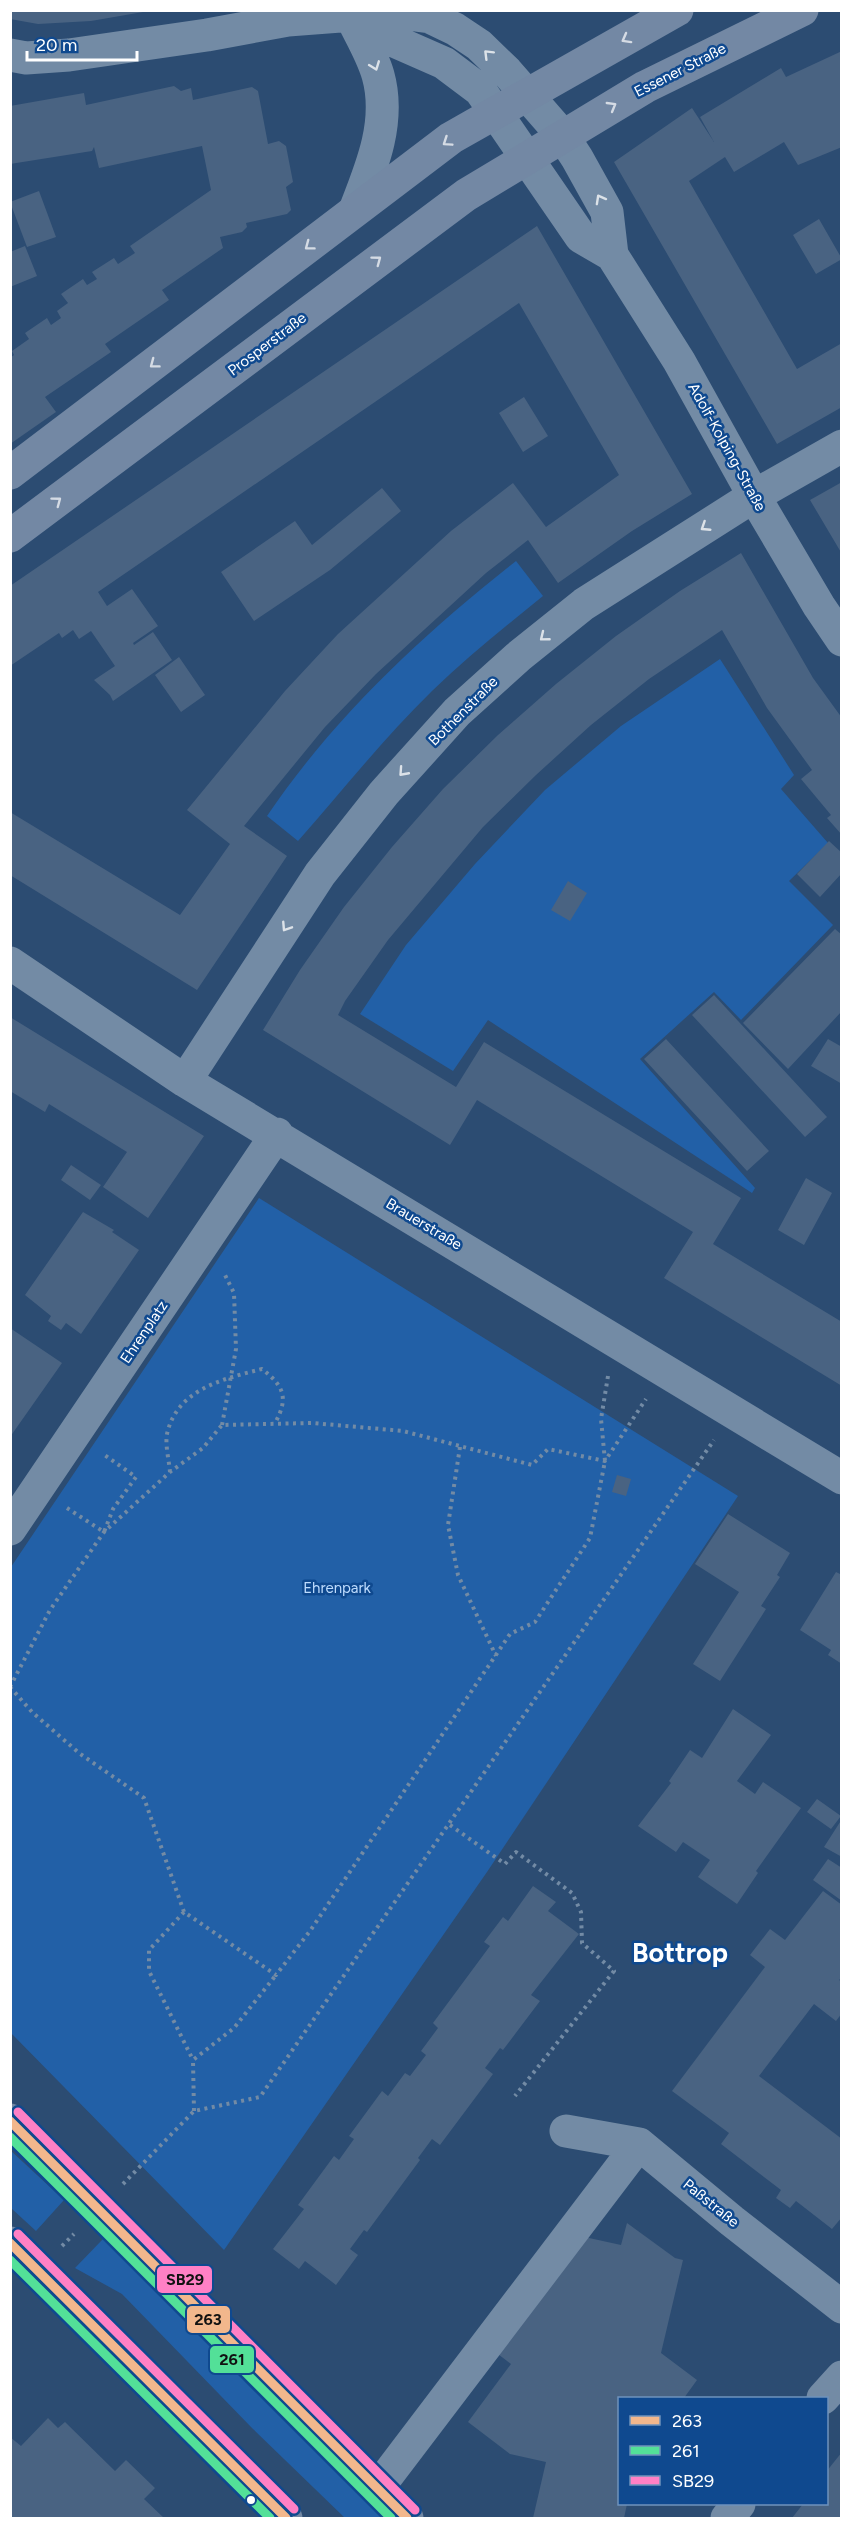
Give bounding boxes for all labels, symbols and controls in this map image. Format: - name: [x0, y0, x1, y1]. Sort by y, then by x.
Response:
- scale bar: [27, 24, 136, 62]
- one-way arrow: [622, 32, 632, 43]
- text: 20 m: [36, 34, 77, 56]
- street label: Essener Straße: [631, 39, 729, 101]
- one-way arrow: [484, 50, 495, 61]
- one-way arrow: [367, 60, 380, 71]
- one-way arrow: [606, 101, 616, 113]
- one-way arrow: [442, 135, 453, 146]
- one-way arrow: [596, 195, 607, 205]
- one-way arrow: [304, 238, 315, 249]
- one-way arrow: [370, 256, 381, 267]
- street label: Prosperstraße: [224, 309, 310, 379]
- one-way arrow: [149, 356, 160, 367]
- street label: Adolf-Kolping-Straße: [684, 380, 770, 514]
- one-way arrow: [51, 497, 62, 508]
- one-way arrow: [701, 520, 711, 532]
- one-way arrow: [539, 629, 550, 640]
- street label: Bothenstraße: [425, 673, 501, 749]
- one-way arrow: [399, 765, 410, 776]
- one-way arrow: [282, 920, 293, 931]
- street label: Brauerstraße: [383, 1194, 465, 1254]
- street label: Ehrenplatz: [116, 1297, 172, 1367]
- park label: Ehrenpark: [303, 1579, 372, 1597]
- district label: Bottrop: [632, 1936, 728, 1969]
- street label: Paßstraße: [679, 2175, 743, 2231]
- line badge: SB29: [156, 2265, 213, 2294]
- text: SB29: [166, 2270, 204, 2289]
- line badge: 263: [186, 2305, 231, 2334]
- text: 263: [194, 2310, 222, 2329]
- line badge: 261: [209, 2345, 255, 2374]
- text: 261: [219, 2350, 245, 2369]
- legend: [618, 2397, 828, 2505]
- text: 263: [672, 2410, 702, 2432]
- text: 261: [672, 2440, 700, 2462]
- text: SB29: [672, 2470, 714, 2492]
- unlabelled marker: [245, 2494, 257, 2506]

